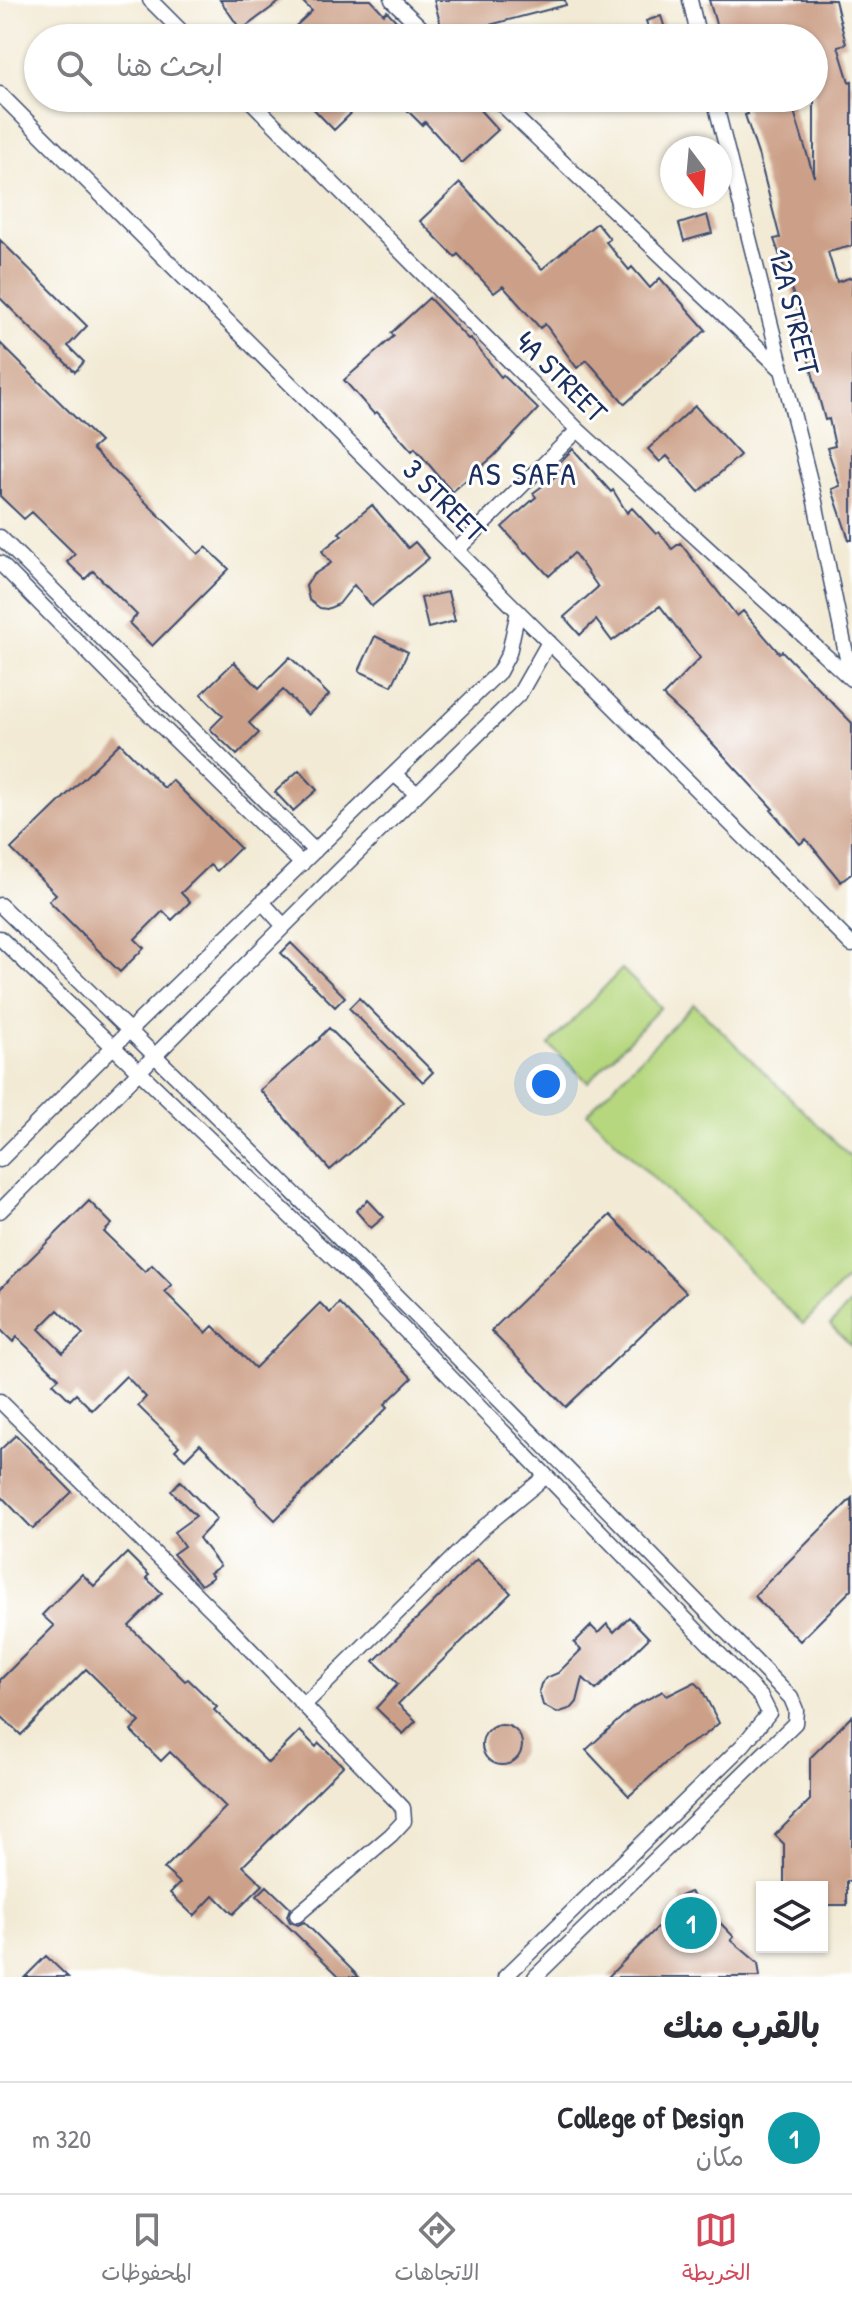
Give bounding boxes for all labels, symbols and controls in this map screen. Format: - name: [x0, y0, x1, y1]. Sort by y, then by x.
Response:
- search box: [24, 24, 828, 112]
- text: ابحث هنا: [116, 45, 223, 85]
- icon: search: [52, 46, 96, 90]
- north arrow: [660, 136, 732, 208]
- street label: 12A STREET: [760, 245, 830, 380]
- street label: 4A STREET: [507, 321, 617, 431]
- street label: 3 STREET: [395, 450, 496, 551]
- district label: AS SAFA: [468, 452, 578, 495]
- your location: [526, 1064, 566, 1104]
- map controls: [756, 1881, 828, 1953]
- button: layers: [756, 1881, 828, 1953]
- pin: 1: [665, 1893, 717, 1953]
- text: بالقرب منك: [663, 2003, 820, 2049]
- text: College of Design: [557, 2097, 744, 2137]
- text: 320 m: [32, 2121, 91, 2156]
- text: 1: [789, 2121, 799, 2156]
- text: مكان: [696, 2139, 744, 2174]
- tab: المحفوظات: [101, 2208, 192, 2292]
- tab: الاتجاهات: [395, 2208, 479, 2292]
- tab: الخريطة: [682, 2208, 751, 2292]

